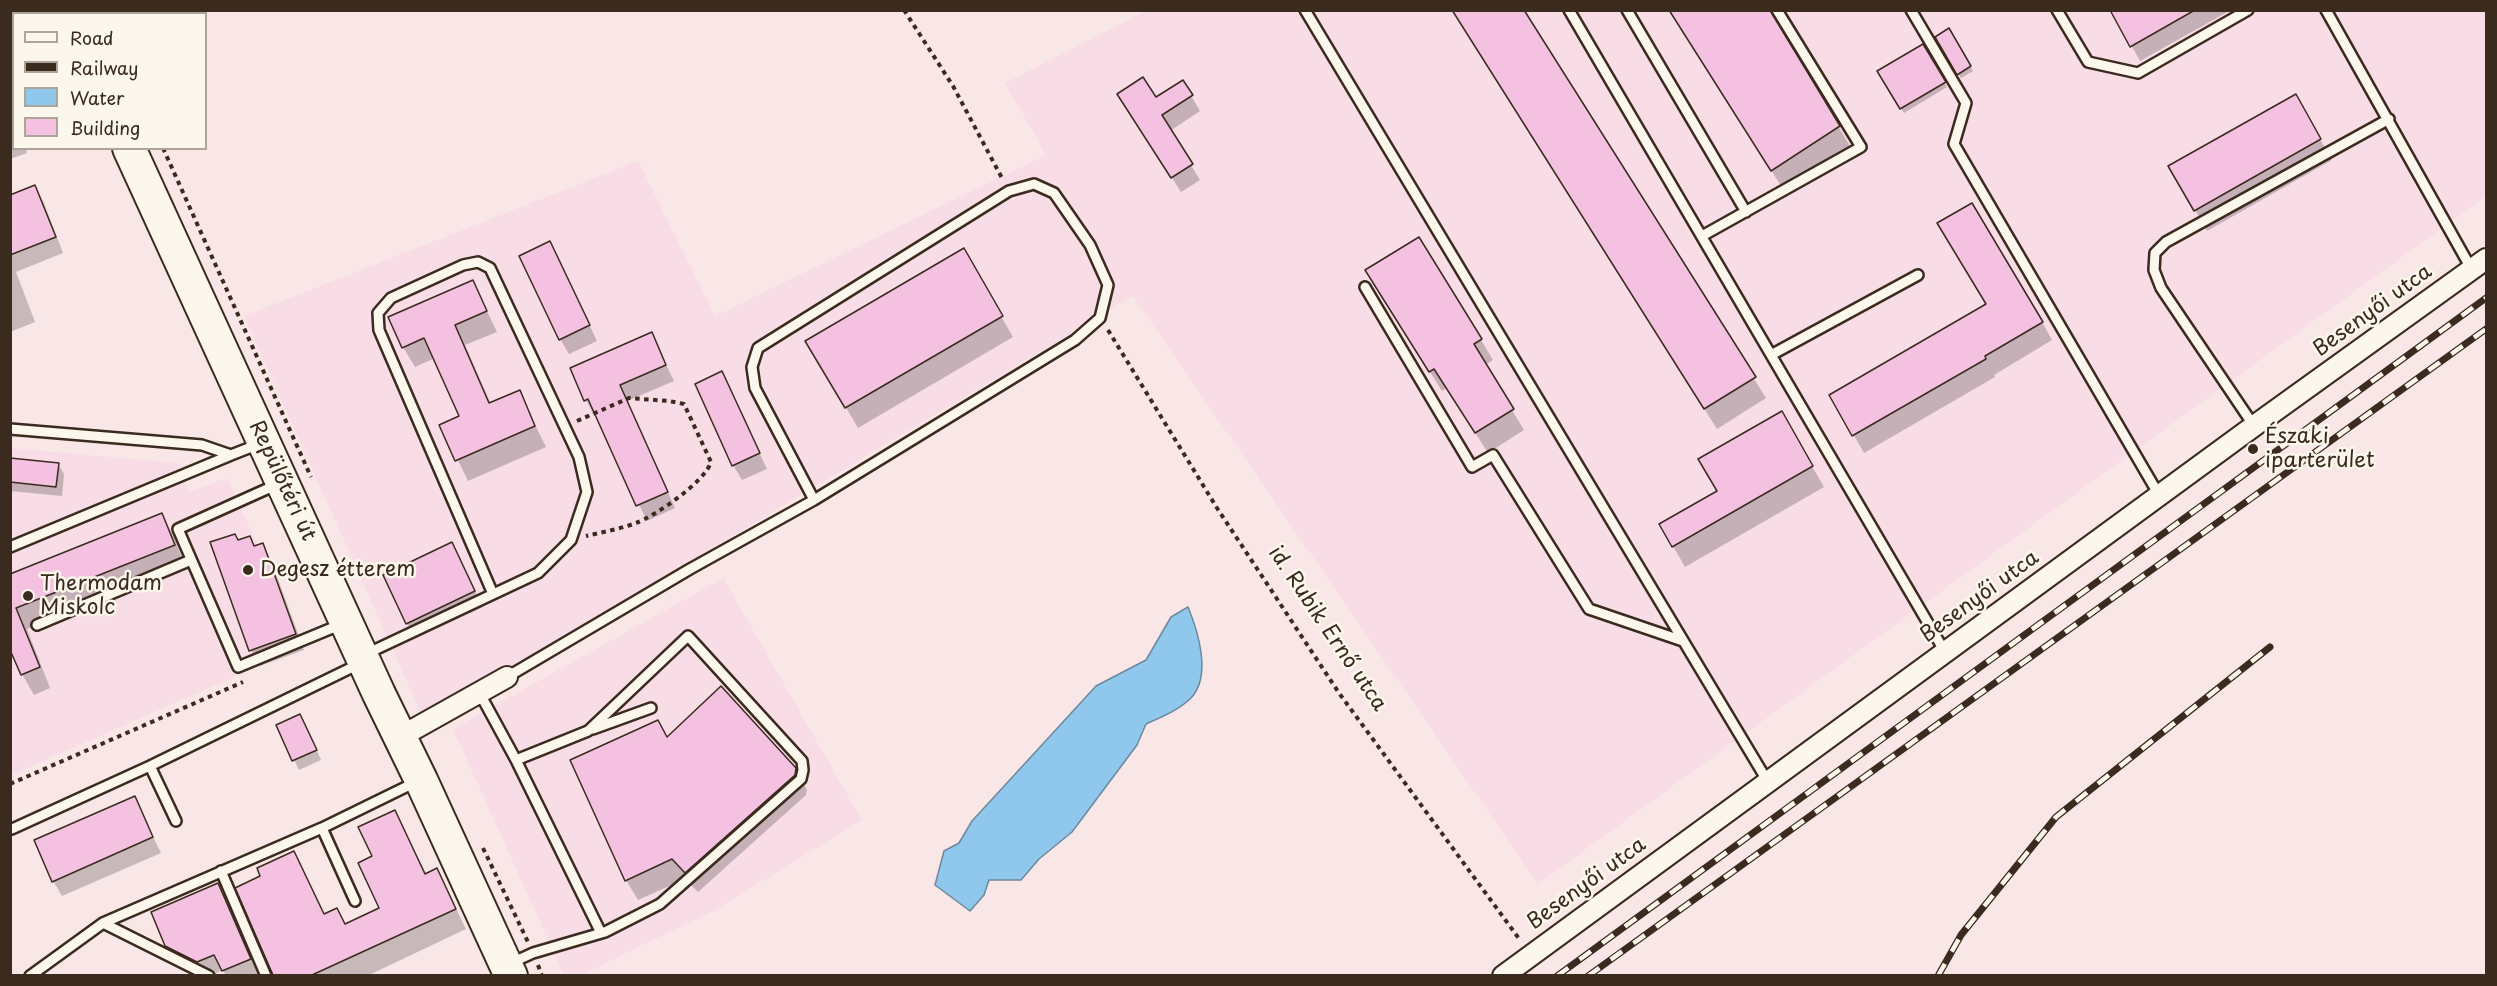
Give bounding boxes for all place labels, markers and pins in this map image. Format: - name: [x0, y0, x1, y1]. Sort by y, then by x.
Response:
- place label: Északi iparterület: [2265, 424, 2375, 474]
- marker: Északi iparterület: [2246, 442, 2260, 456]
- place label: Degesz étterem: [260, 557, 415, 583]
- marker: Degesz étterem: [241, 563, 255, 577]
- place label: Thermodam Miskolc: [40, 571, 162, 621]
- marker: Thermodam Miskolc: [21, 589, 35, 603]

